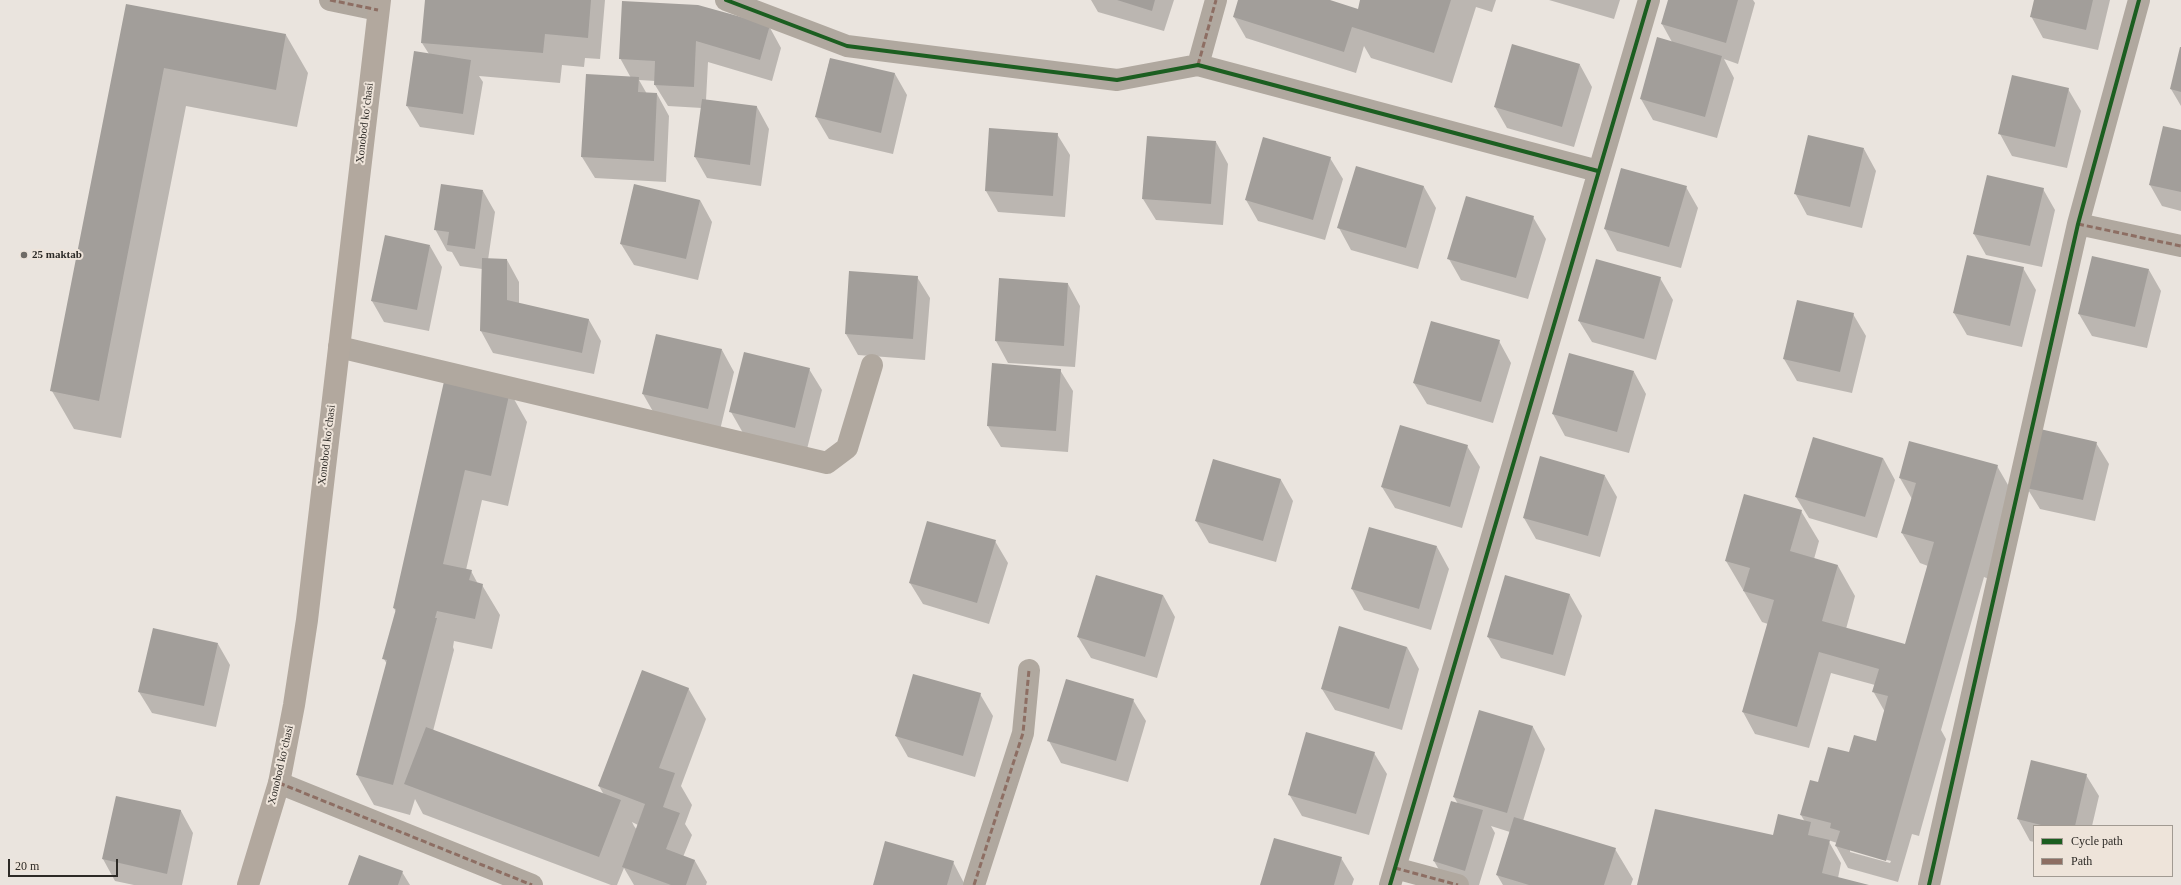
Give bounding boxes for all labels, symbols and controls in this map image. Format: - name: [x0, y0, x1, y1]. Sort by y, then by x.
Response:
- street label: Xonobod koʻchasi: [354, 82, 376, 164]
- place label: 25 maktab: [32, 248, 82, 262]
- marker: 25 maktab: [19, 250, 29, 260]
- street label: Xonobod koʻchasi: [316, 404, 338, 486]
- street label: Xonobod koʻchasi: [265, 724, 297, 806]
- legend: [2033, 825, 2173, 877]
- text: Cycle path: [2071, 834, 2123, 848]
- scale bar: [10, 851, 120, 877]
- text: Path: [2071, 854, 2092, 868]
- text: 20 m: [15, 859, 39, 873]

